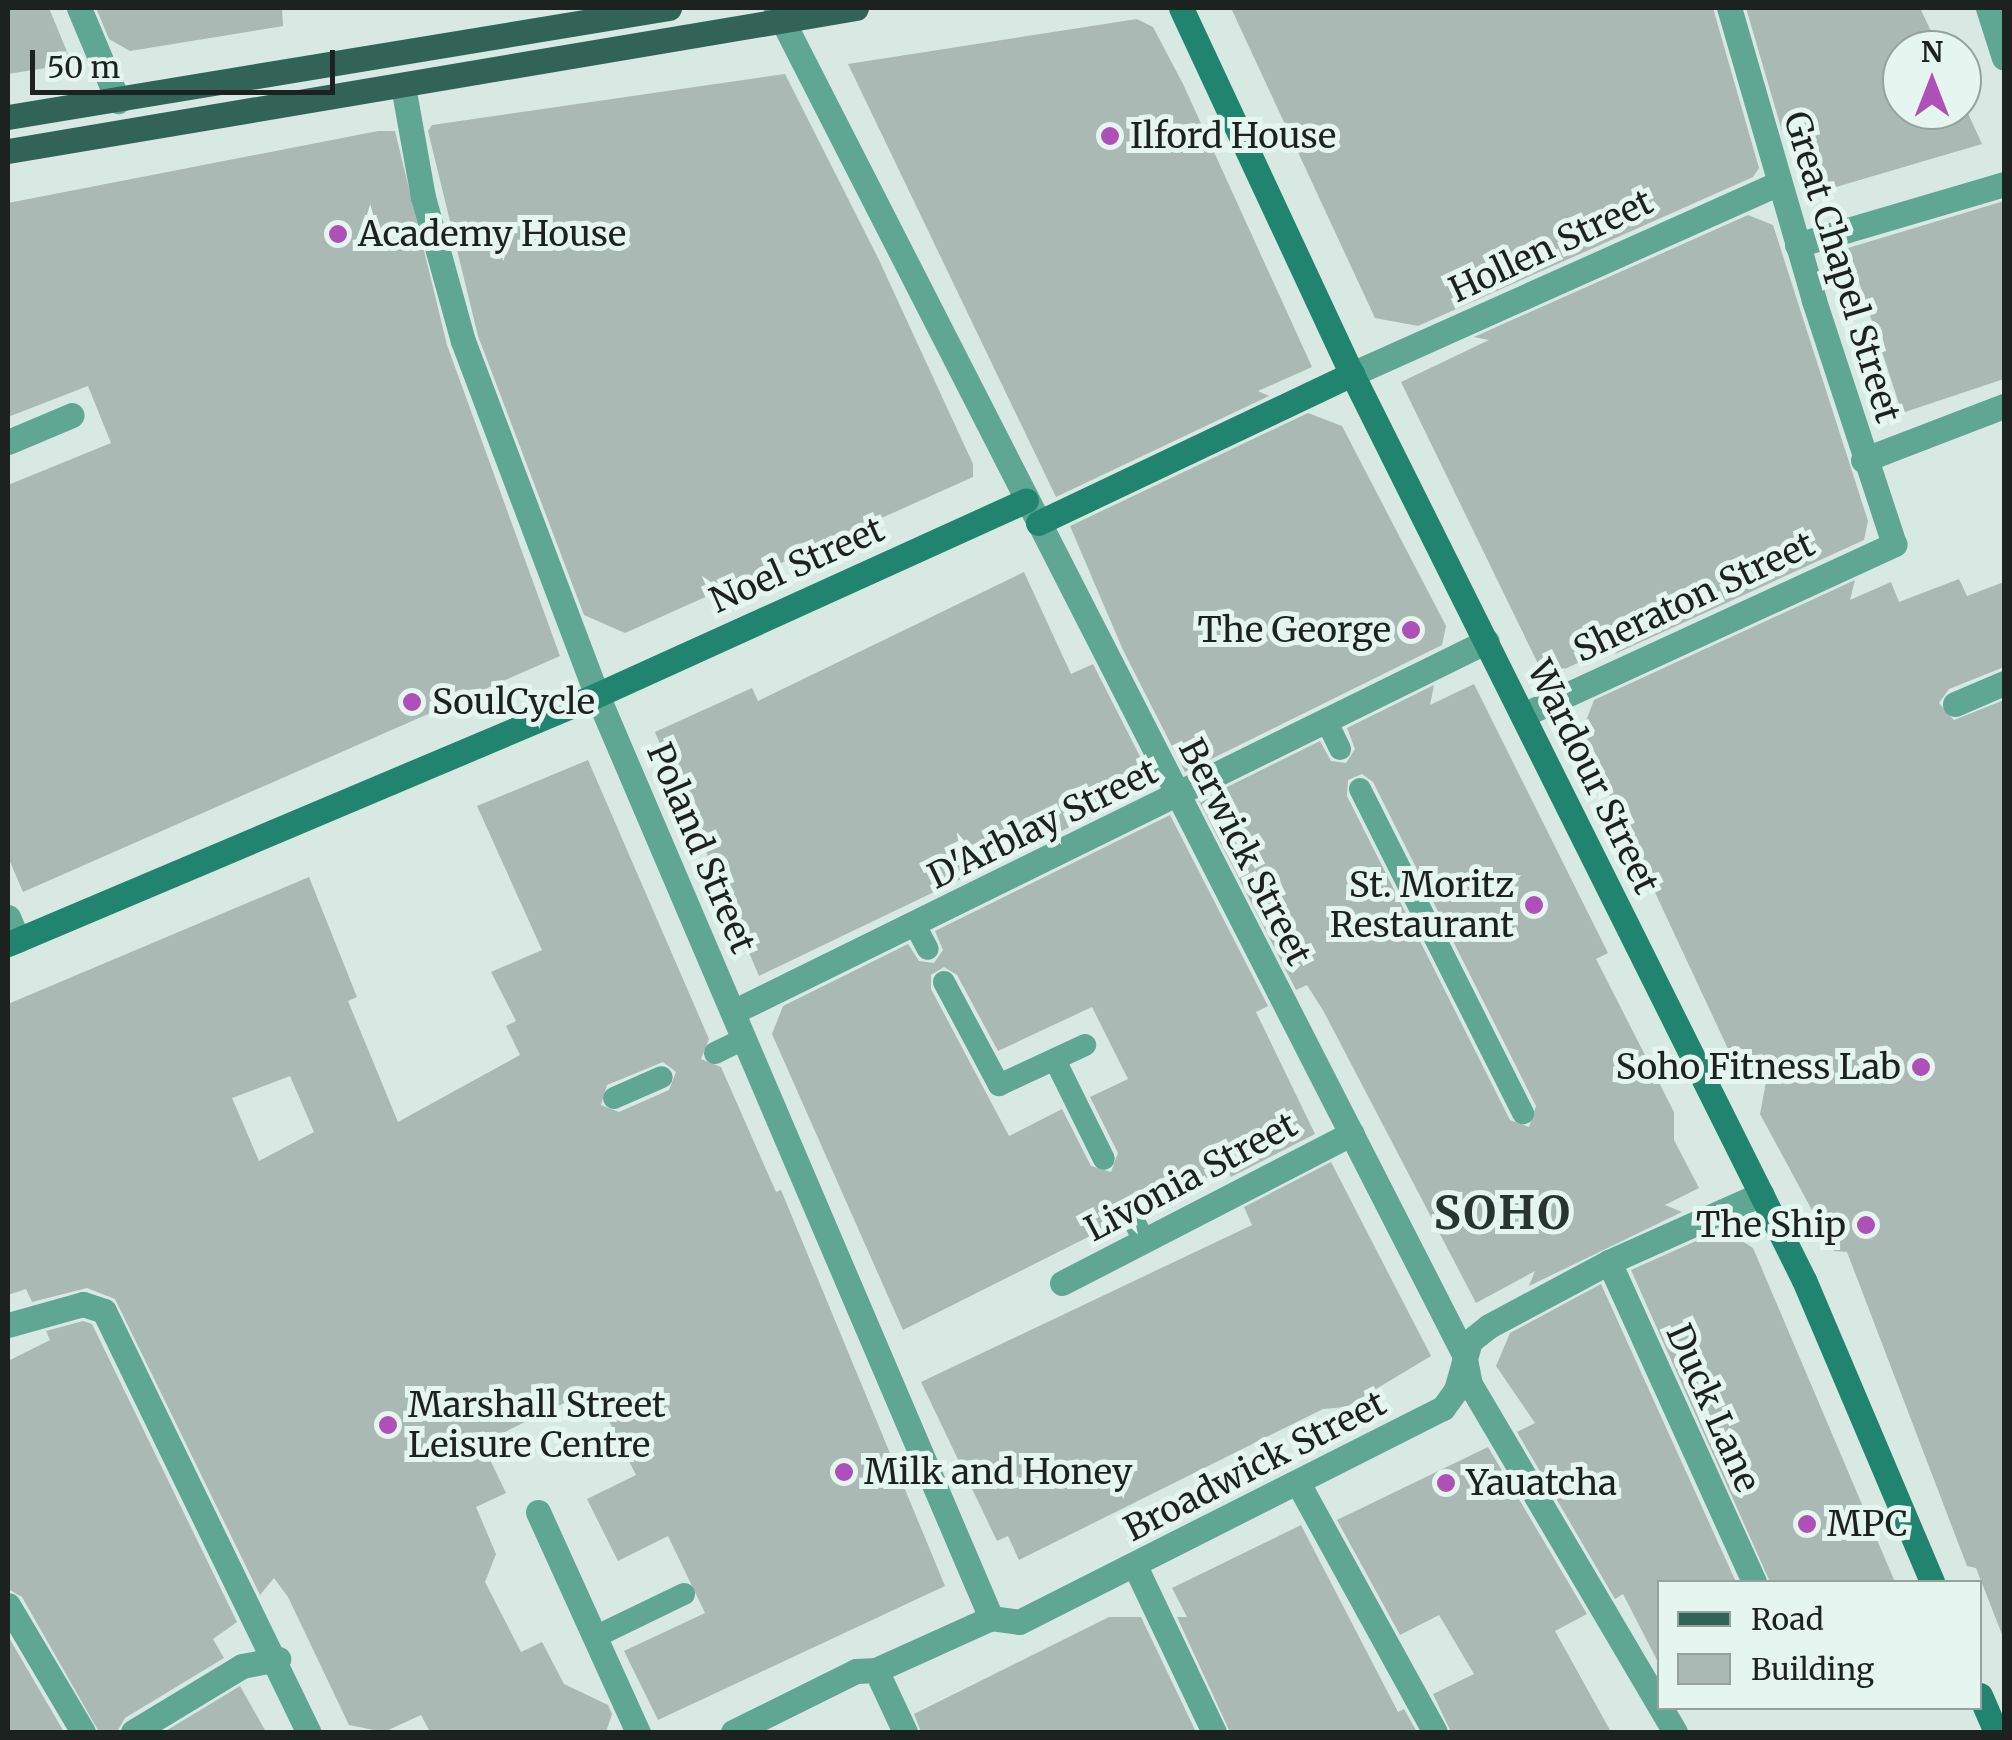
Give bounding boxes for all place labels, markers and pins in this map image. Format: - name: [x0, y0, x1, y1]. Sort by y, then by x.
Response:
- place label: Ilford House: [1130, 115, 1336, 157]
- marker: Ilford House: [1099, 125, 1121, 147]
- place label: Academy House: [358, 213, 626, 255]
- marker: Academy House: [327, 223, 349, 245]
- place label: The George: [1197, 609, 1391, 651]
- marker: The George: [1400, 619, 1422, 641]
- place label: SoulCycle: [432, 681, 595, 723]
- marker: SoulCycle: [401, 691, 423, 713]
- place label: St. Moritz Restaurant: [1330, 864, 1514, 946]
- marker: St. Moritz Restaurant: [1523, 894, 1545, 916]
- place label: Soho Fitness Lab: [1616, 1046, 1901, 1088]
- marker: Soho Fitness Lab: [1910, 1056, 1932, 1078]
- place label: The Ship: [1696, 1204, 1846, 1246]
- marker: The Ship: [1855, 1214, 1877, 1236]
- place label: Marshall Street Leisure Centre: [408, 1384, 666, 1466]
- marker: Marshall Street Leisure Centre: [377, 1414, 399, 1436]
- place label: Milk and Honey: [864, 1451, 1132, 1493]
- marker: Milk and Honey: [833, 1461, 855, 1483]
- place label: Yauatcha: [1466, 1462, 1617, 1504]
- marker: Yauatcha: [1435, 1472, 1457, 1494]
- place label: MPC: [1827, 1503, 1908, 1545]
- marker: MPC: [1796, 1513, 1818, 1535]

